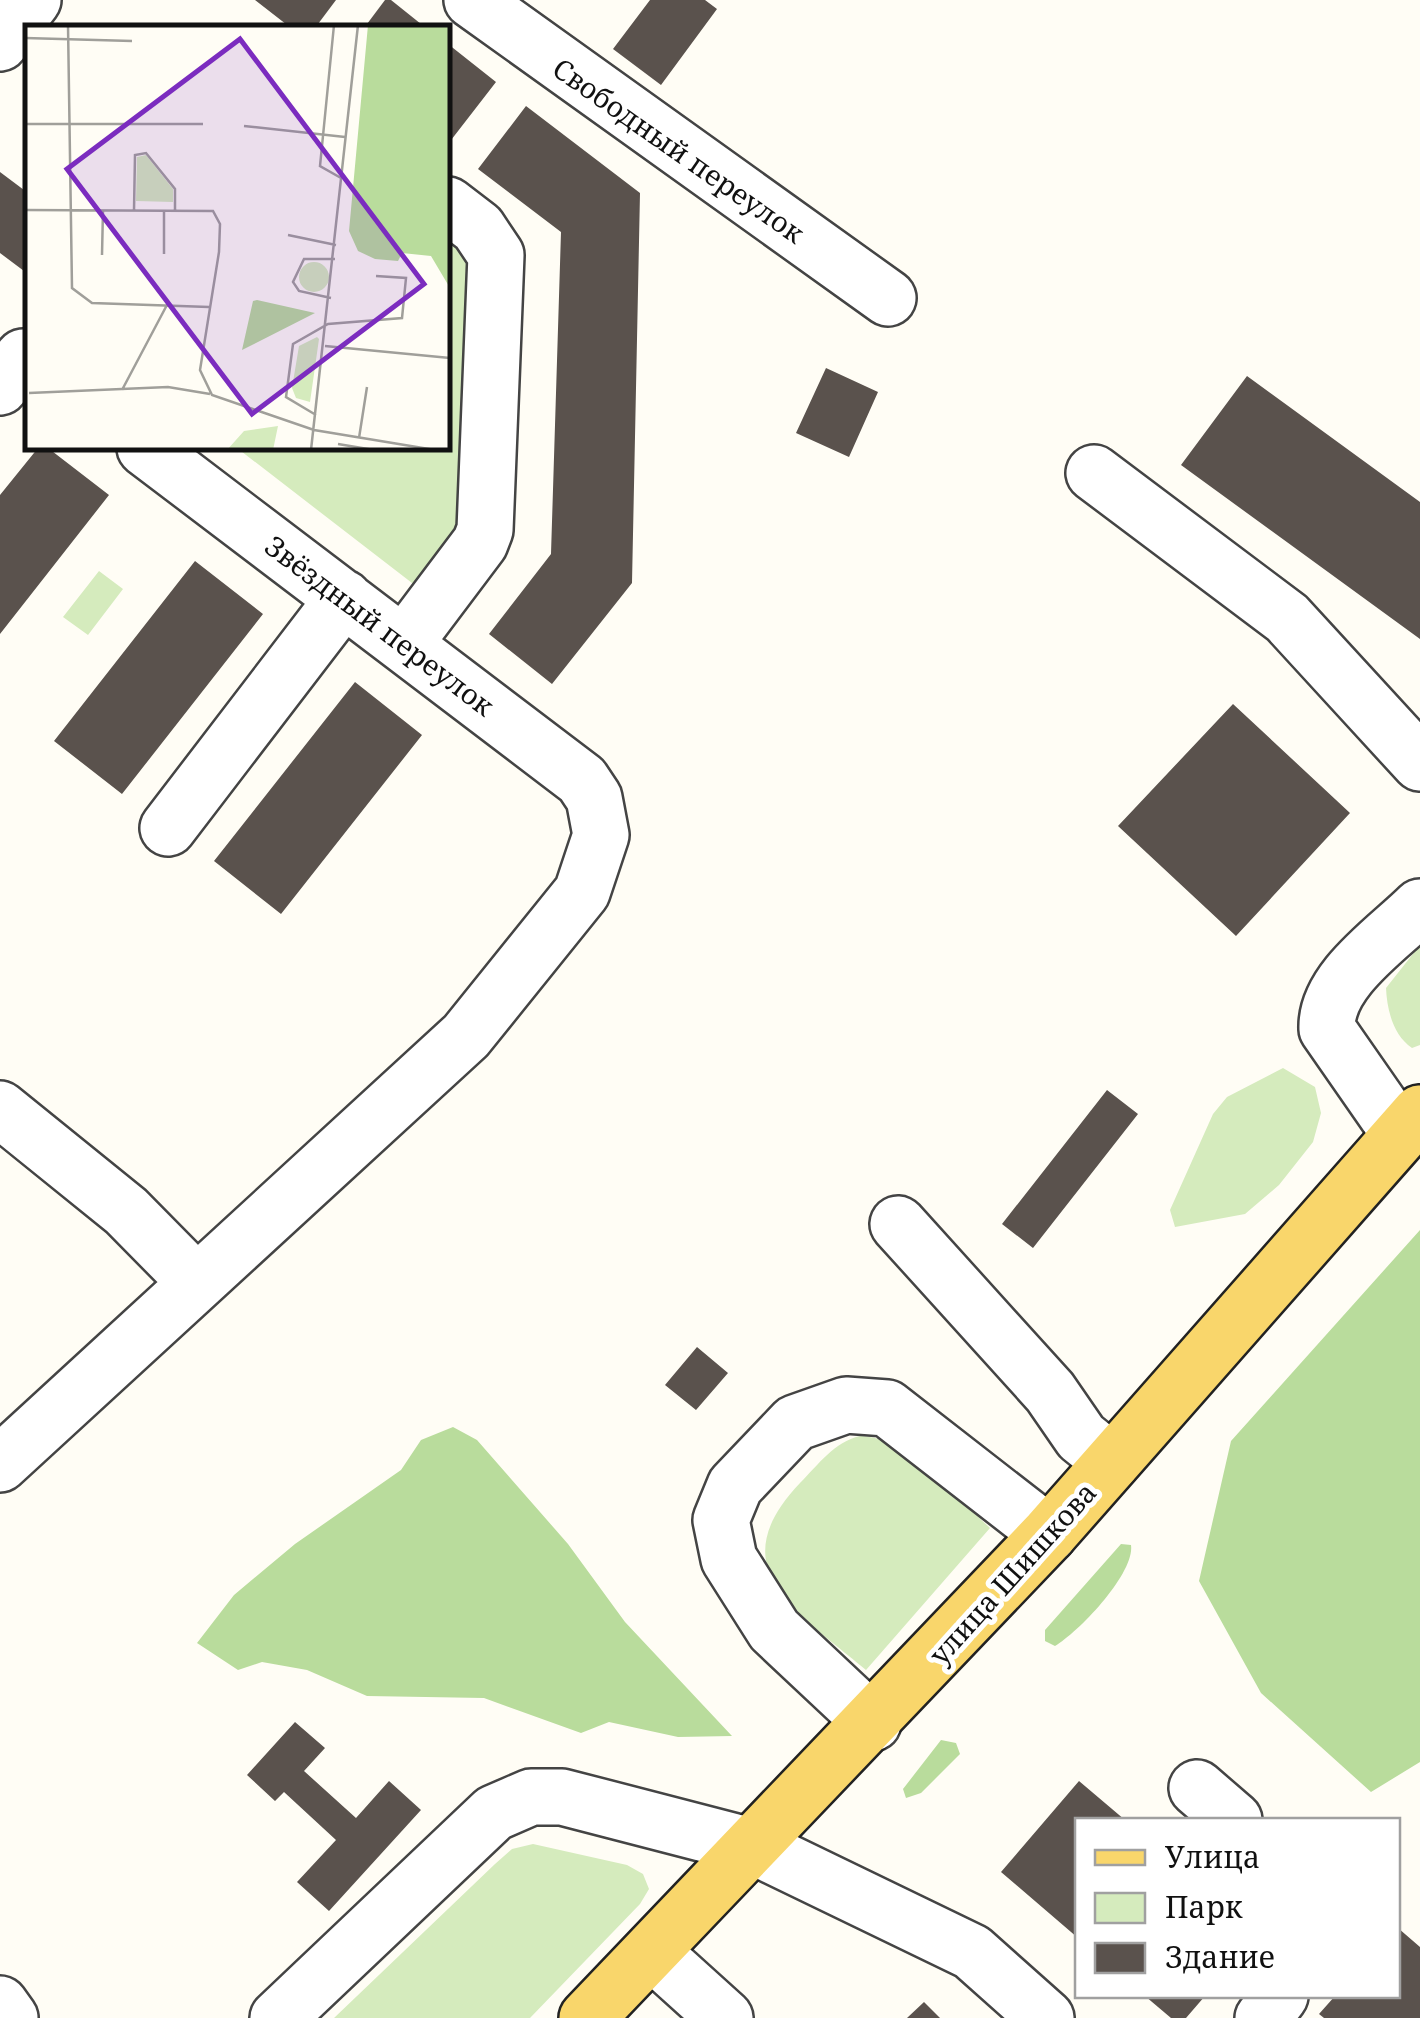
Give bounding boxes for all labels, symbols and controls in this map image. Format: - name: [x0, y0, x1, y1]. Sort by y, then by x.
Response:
- inset map: [25, 25, 450, 450]
- street label: Свободный переулок: [546, 49, 813, 251]
- street label: Звёздный переулок: [258, 526, 503, 724]
- street label: улица Шишкова: [920, 1474, 1104, 1672]
- legend: [1075, 1818, 1400, 1998]
- text: Улица: [1165, 1836, 1260, 1877]
- text: Парк: [1165, 1886, 1243, 1927]
- text: Здание: [1165, 1936, 1275, 1977]

